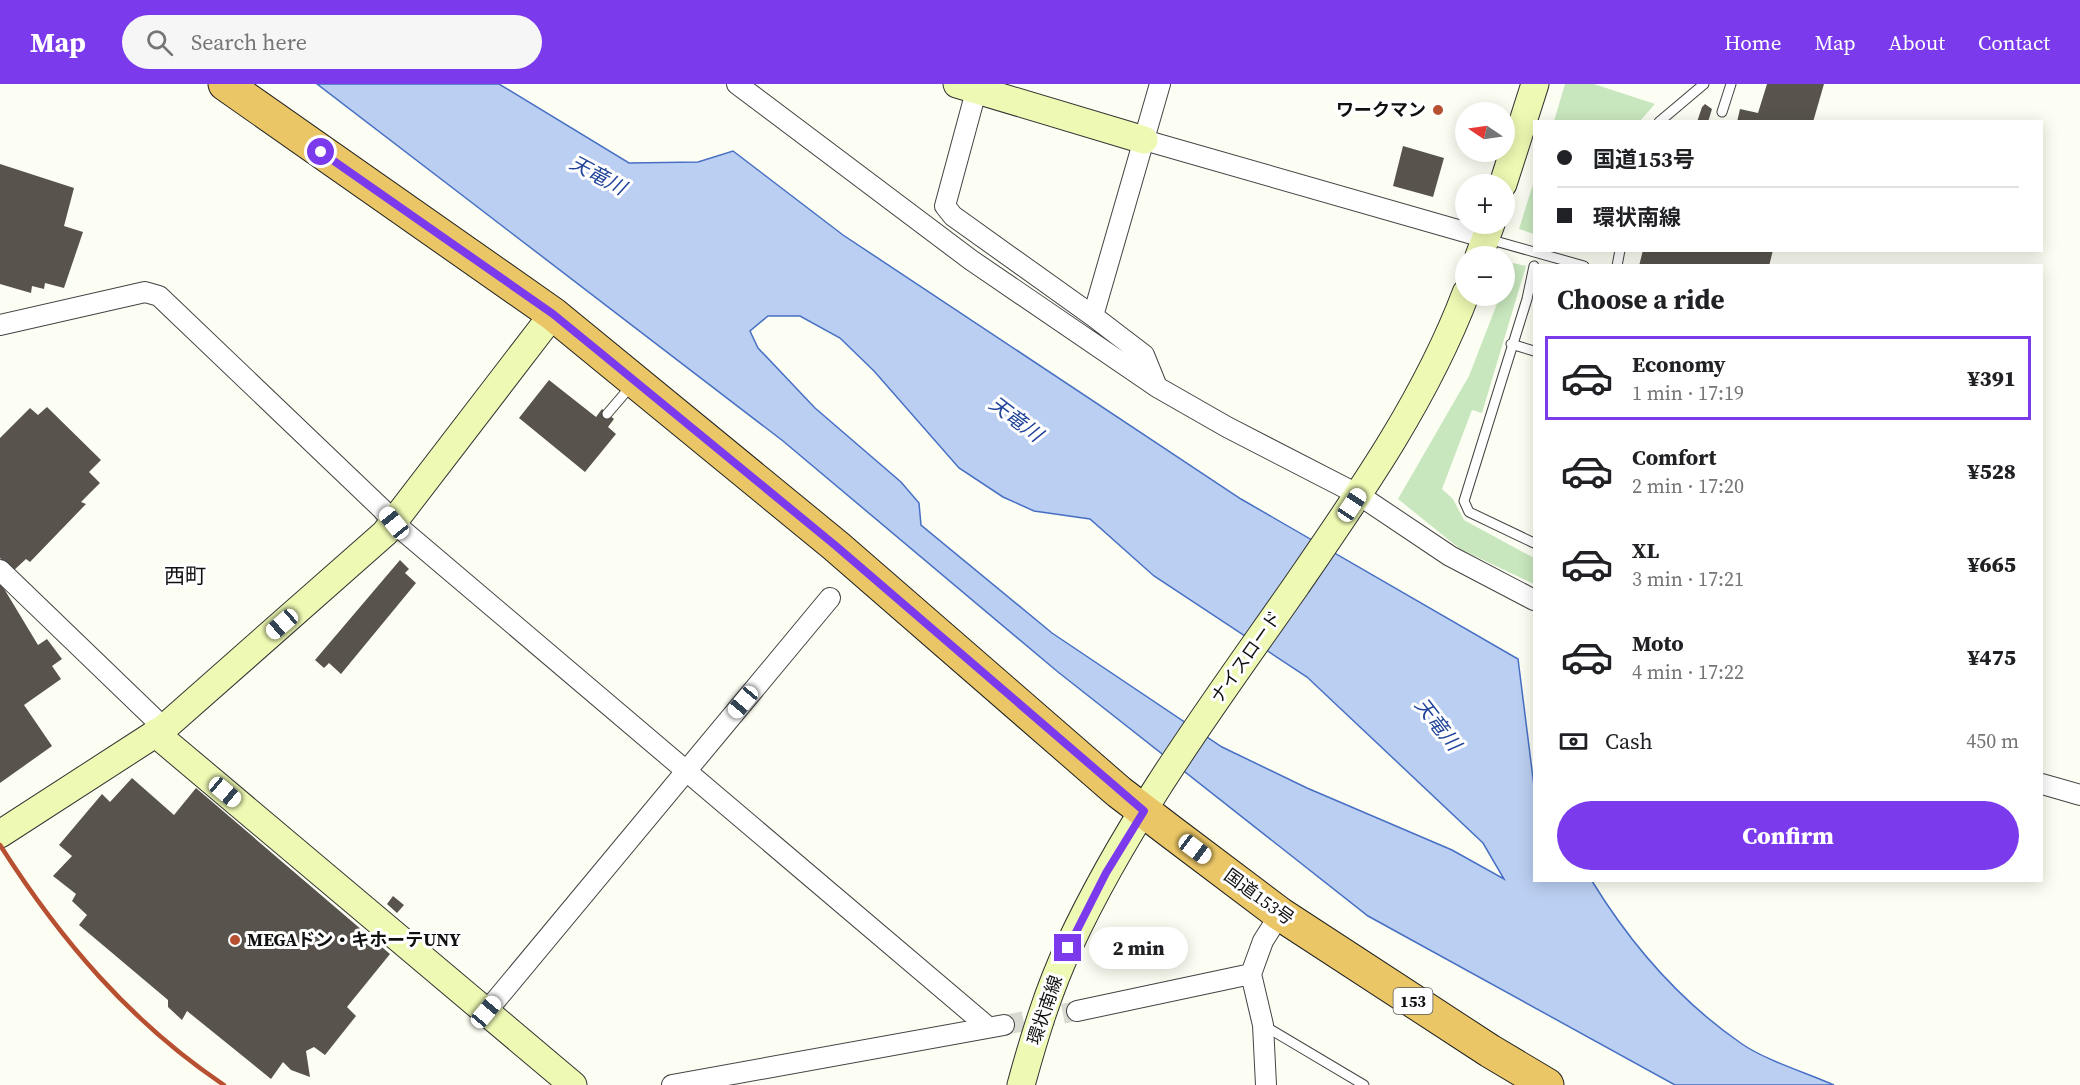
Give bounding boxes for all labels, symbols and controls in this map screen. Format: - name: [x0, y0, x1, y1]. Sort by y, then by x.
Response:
- search box: [122, 15, 542, 69]
- text: Map: [30, 23, 86, 61]
- icon: search: [143, 26, 176, 59]
- text: Search here: [191, 27, 307, 57]
- text: Home: [1724, 28, 1782, 57]
- text: Map: [1815, 28, 1856, 57]
- text: About: [1889, 28, 1945, 57]
- text: Contact: [1978, 28, 2050, 57]
- place label: ワークマン: [1336, 97, 1426, 122]
- north arrow: [1455, 102, 1515, 162]
- map controls: [1455, 102, 1515, 306]
- marker: ワークマン: [1431, 103, 1445, 117]
- route start: [307, 138, 334, 165]
- text: 国道153号: [1593, 144, 1695, 174]
- water label: 天竜川: [565, 149, 633, 202]
- button: +: [1455, 174, 1515, 234]
- text: 環状南線: [1593, 202, 1681, 232]
- button: −: [1455, 246, 1515, 306]
- text: Choose a ride: [1557, 281, 1725, 318]
- text: Economy: [1632, 349, 1726, 379]
- icon: car: [1560, 351, 1614, 405]
- text: ¥391: [1968, 363, 2016, 393]
- text: 1 min · 17:19: [1632, 379, 1744, 407]
- water label: 天竜川: [984, 390, 1050, 449]
- text: Comfort: [1632, 442, 1716, 472]
- icon: car: [1560, 444, 1614, 498]
- text: ¥528: [1968, 456, 2016, 486]
- text: 2 min · 17:20: [1632, 472, 1744, 500]
- car: [1334, 485, 1370, 525]
- car: [376, 503, 412, 543]
- text: XL: [1632, 535, 1659, 565]
- icon: car: [1560, 537, 1614, 591]
- text: ¥665: [1968, 549, 2016, 579]
- district label: 西町: [164, 561, 206, 590]
- text: 3 min · 17:21: [1632, 565, 1744, 593]
- car: [263, 605, 301, 643]
- street label: ナイスロード: [1205, 606, 1287, 708]
- text: Moto: [1632, 628, 1684, 658]
- icon: car: [1560, 630, 1614, 684]
- text: ¥475: [1968, 642, 2016, 672]
- text: 4 min · 17:22: [1632, 658, 1744, 686]
- car: [725, 682, 761, 722]
- water label: 天竜川: [1408, 692, 1469, 758]
- icon: cash: [1557, 725, 1590, 758]
- text: Cash: [1605, 726, 1653, 756]
- text: 450 m: [1966, 727, 2019, 755]
- car: [205, 774, 245, 810]
- button: Confirm: [1557, 801, 2019, 870]
- car: [1175, 831, 1215, 867]
- street label: 国道153号: [1219, 863, 1299, 931]
- place label: MEGAドン・キホーテUNY: [247, 927, 461, 952]
- callout: 2 min: [1089, 927, 1188, 969]
- marker: MEGAドン・キホーテUNY: [228, 933, 242, 947]
- route end: [1054, 934, 1081, 961]
- text: 2 min: [1112, 934, 1165, 962]
- street label: 環状南線: [1021, 972, 1068, 1048]
- road number: 153: [1394, 988, 1432, 1014]
- car: [468, 992, 504, 1032]

